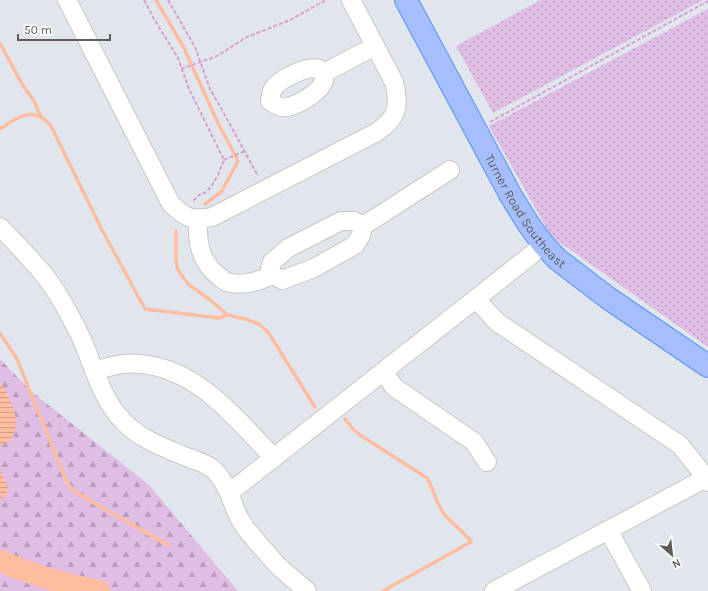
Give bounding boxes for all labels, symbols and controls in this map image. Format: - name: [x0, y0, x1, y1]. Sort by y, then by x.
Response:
- scale bar: [18, 16, 110, 42]
- text: 50 m: [24, 23, 52, 37]
- street label: Turner Road Southeast: [482, 151, 569, 271]
- north arrow: [652, 535, 692, 575]
- text: N: [670, 556, 683, 571]

